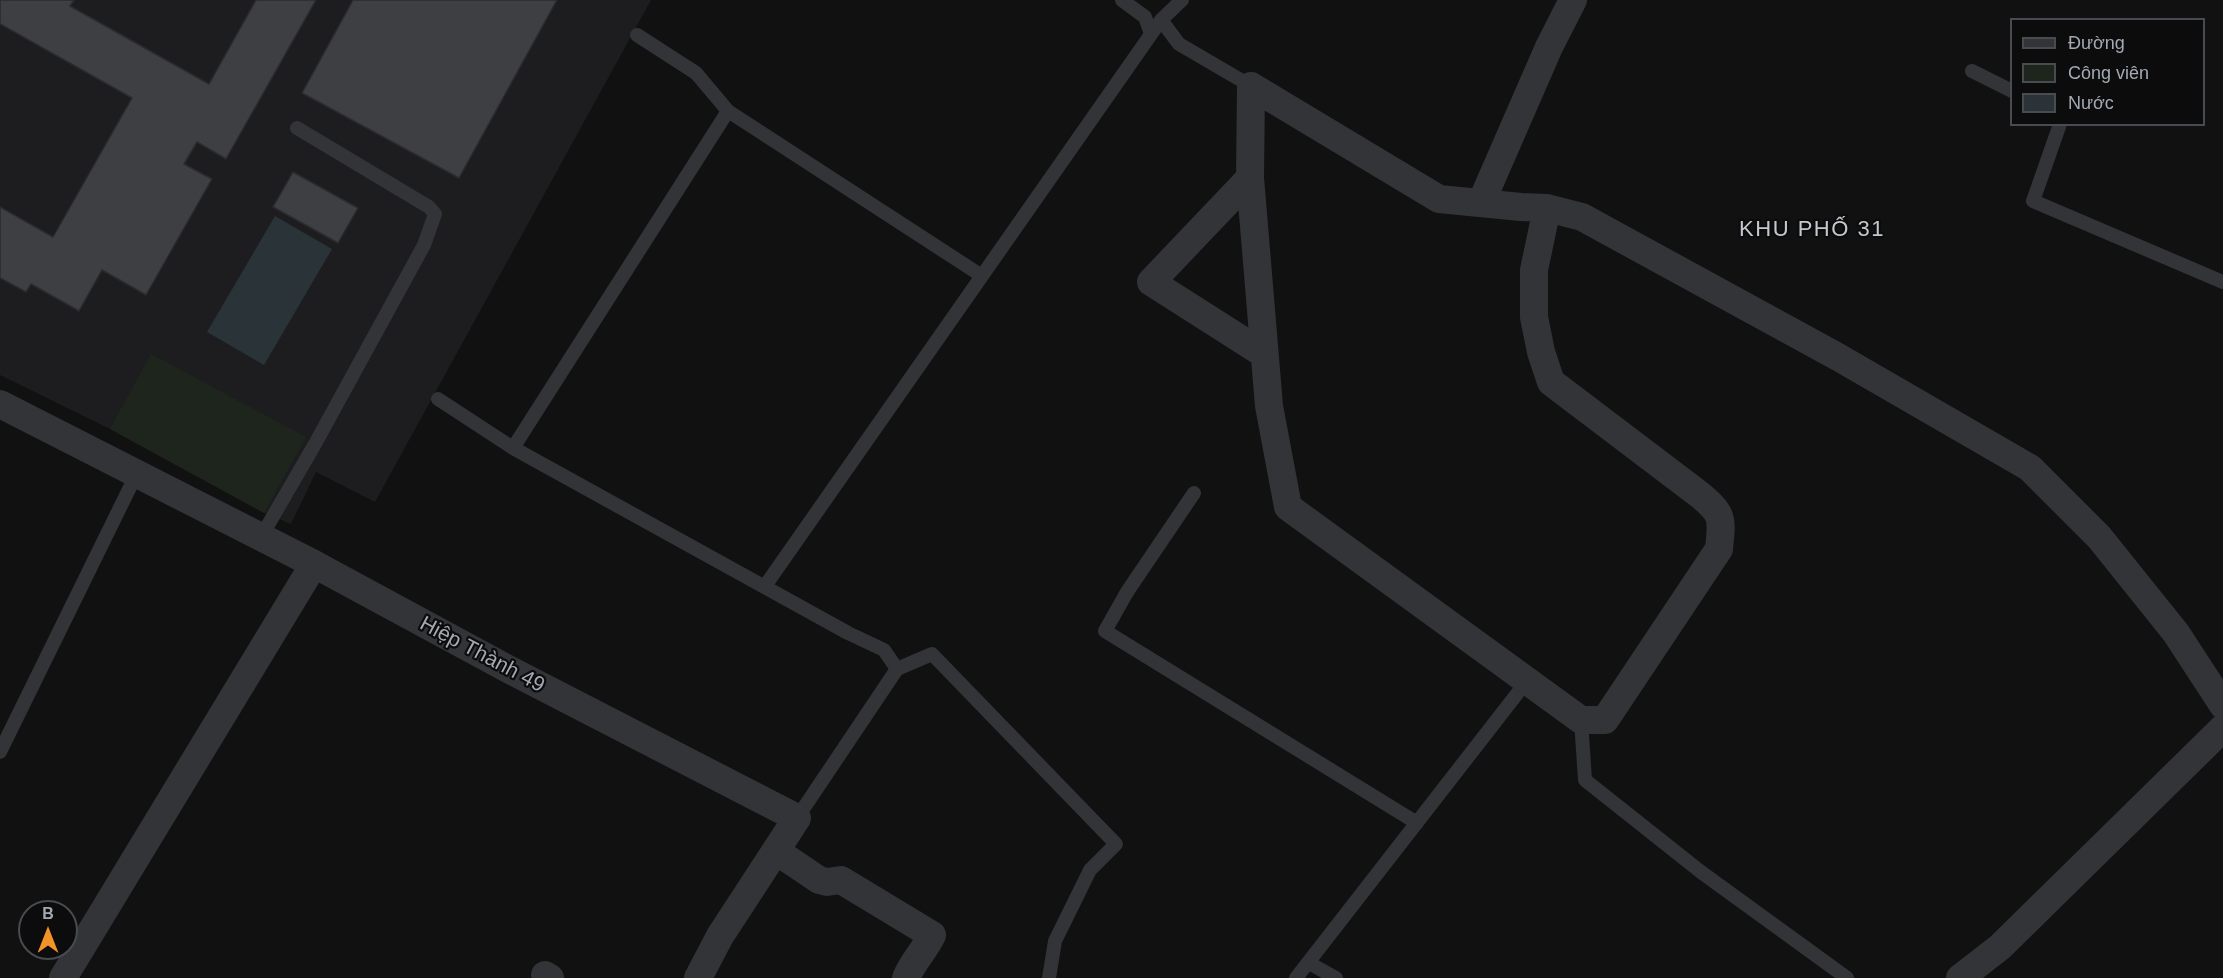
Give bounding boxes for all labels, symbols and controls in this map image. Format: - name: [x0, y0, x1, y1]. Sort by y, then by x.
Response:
- legend: [2010, 18, 2205, 126]
- text: Đường: [2068, 33, 2125, 53]
- text: Công viên: [2068, 63, 2149, 83]
- text: Nước: [2068, 93, 2114, 113]
- district label: KHU PHỐ 31: [1739, 217, 1885, 243]
- street label: Hiệp Thành 49: [415, 612, 549, 698]
- north arrow: [18, 900, 78, 960]
- text: B: [42, 905, 54, 922]

